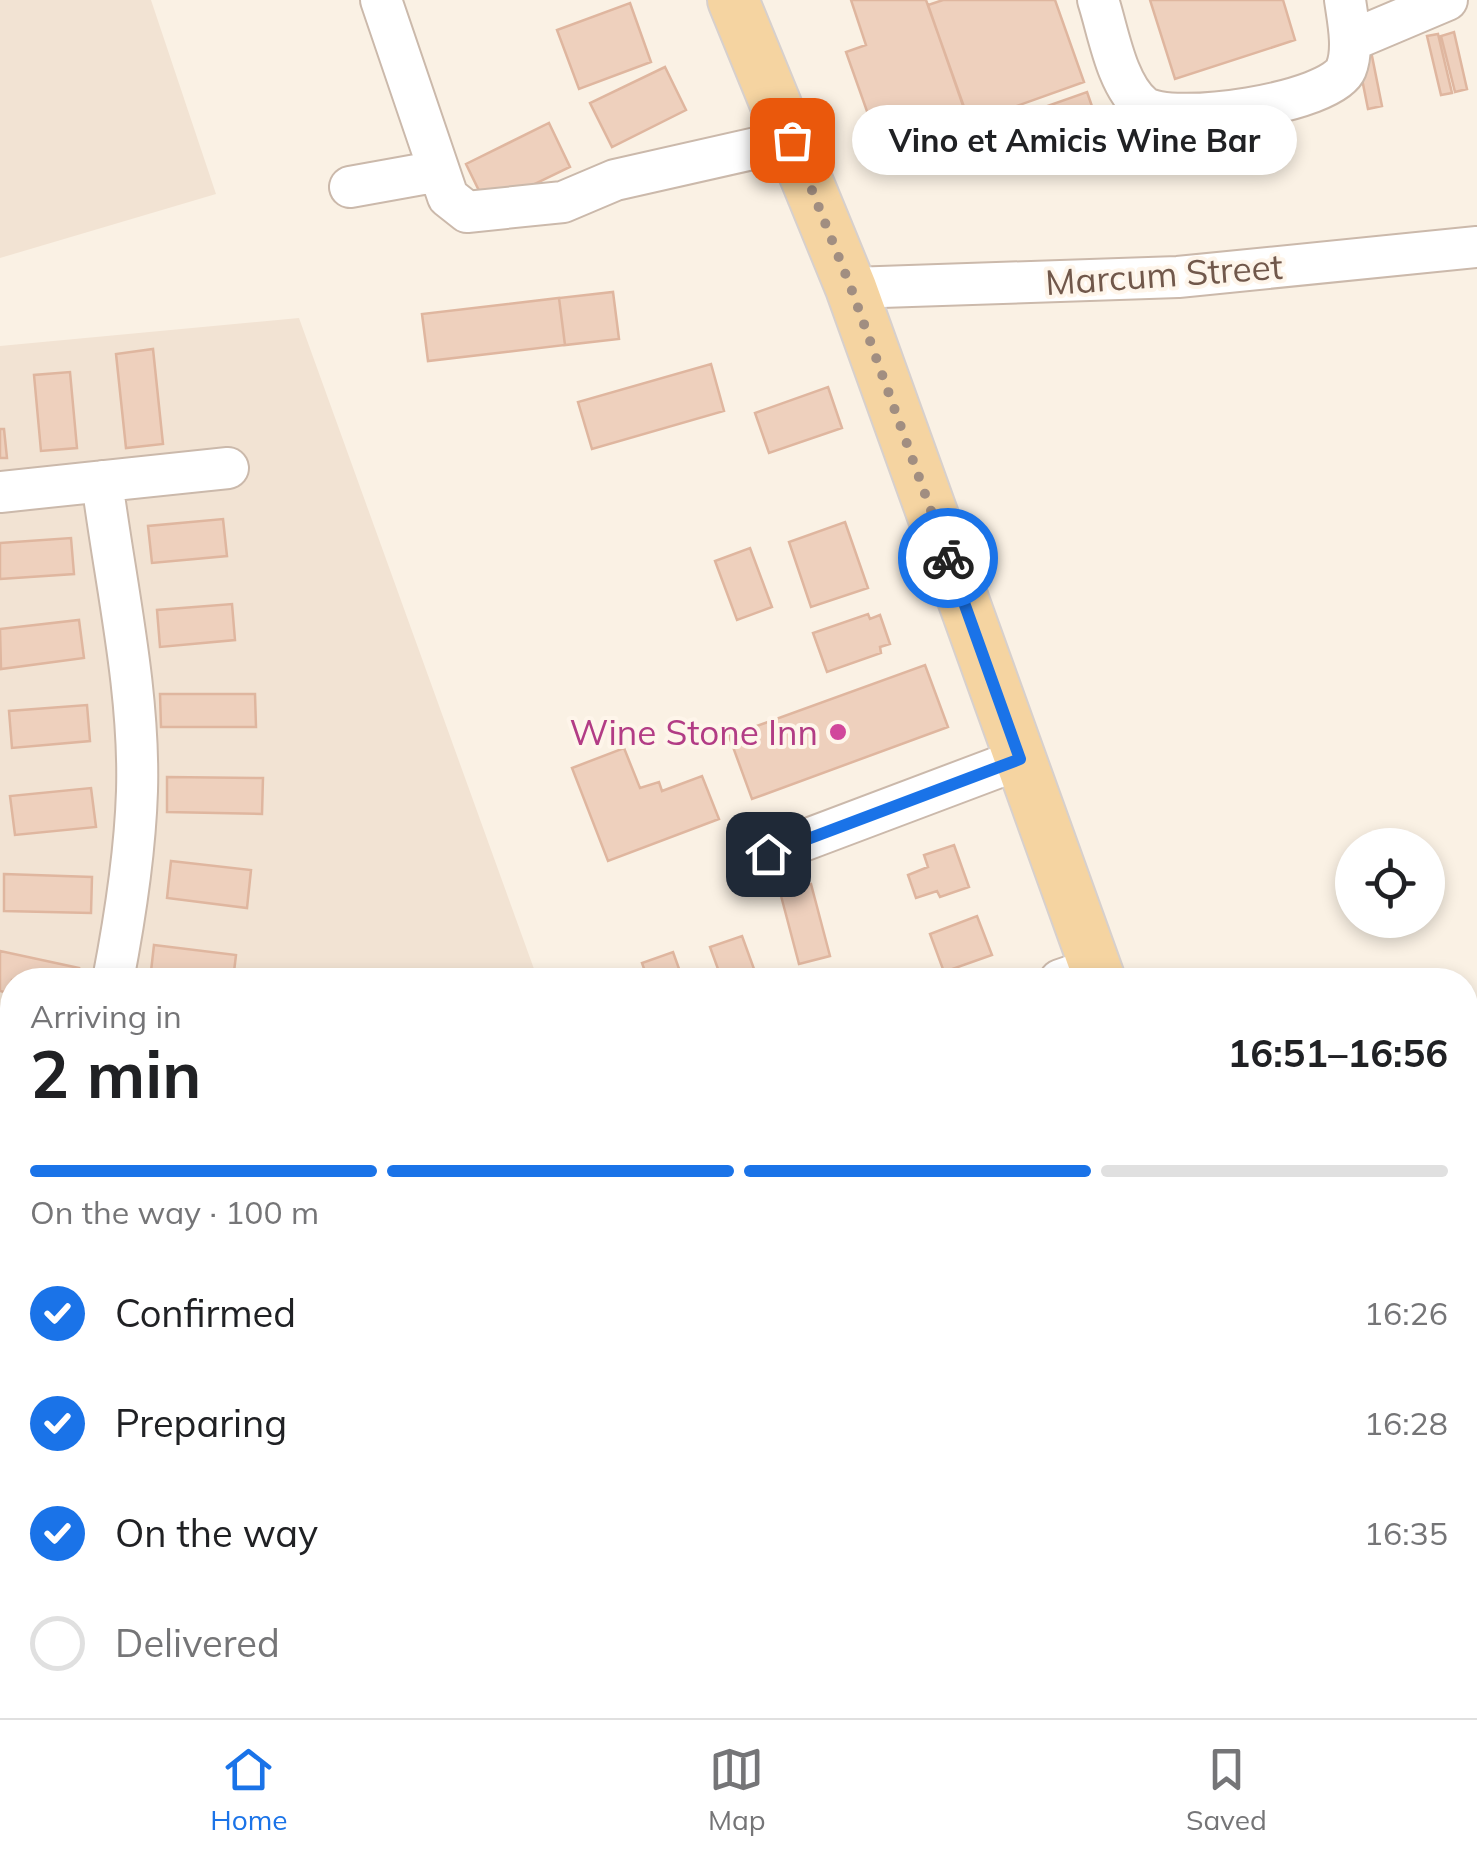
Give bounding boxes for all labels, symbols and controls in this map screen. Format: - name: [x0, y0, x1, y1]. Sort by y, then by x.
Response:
- pin: [750, 98, 835, 183]
- callout: Vino et Amicis Wine Bar: [852, 105, 1297, 175]
- icon: bag: [765, 113, 820, 168]
- text: Vino et Amicis Wine Bar: [889, 120, 1260, 160]
- street label: Marcum Street: [1044, 244, 1284, 304]
- courier: [898, 508, 998, 608]
- icon: bike: [921, 531, 976, 586]
- place label: Wine Stone Inn: [569, 710, 818, 754]
- marker: Wine Stone Inn: [827, 721, 849, 743]
- pin: [726, 812, 811, 897]
- icon: home: [741, 827, 796, 882]
- map controls: [1335, 828, 1445, 938]
- button: locate: [1335, 828, 1445, 938]
- text: Arriving in: [30, 996, 182, 1036]
- text: 16:51–16:56: [1228, 1029, 1448, 1077]
- text: 2 min: [30, 1033, 201, 1114]
- text: On the way · 100 m: [30, 1192, 319, 1232]
- icon: check: [30, 1286, 85, 1341]
- text: Confirmed: [115, 1289, 296, 1337]
- text: 16:26: [1364, 1293, 1448, 1333]
- icon: check: [30, 1396, 85, 1451]
- text: Preparing: [115, 1399, 287, 1447]
- text: 16:28: [1364, 1403, 1448, 1443]
- icon: check: [30, 1506, 85, 1561]
- text: On the way: [115, 1509, 318, 1557]
- text: 16:35: [1364, 1513, 1448, 1553]
- text: Delivered: [115, 1619, 280, 1667]
- tab: Home: [210, 1742, 287, 1837]
- tab: Map: [708, 1742, 766, 1837]
- tab: Saved: [1186, 1742, 1267, 1837]

